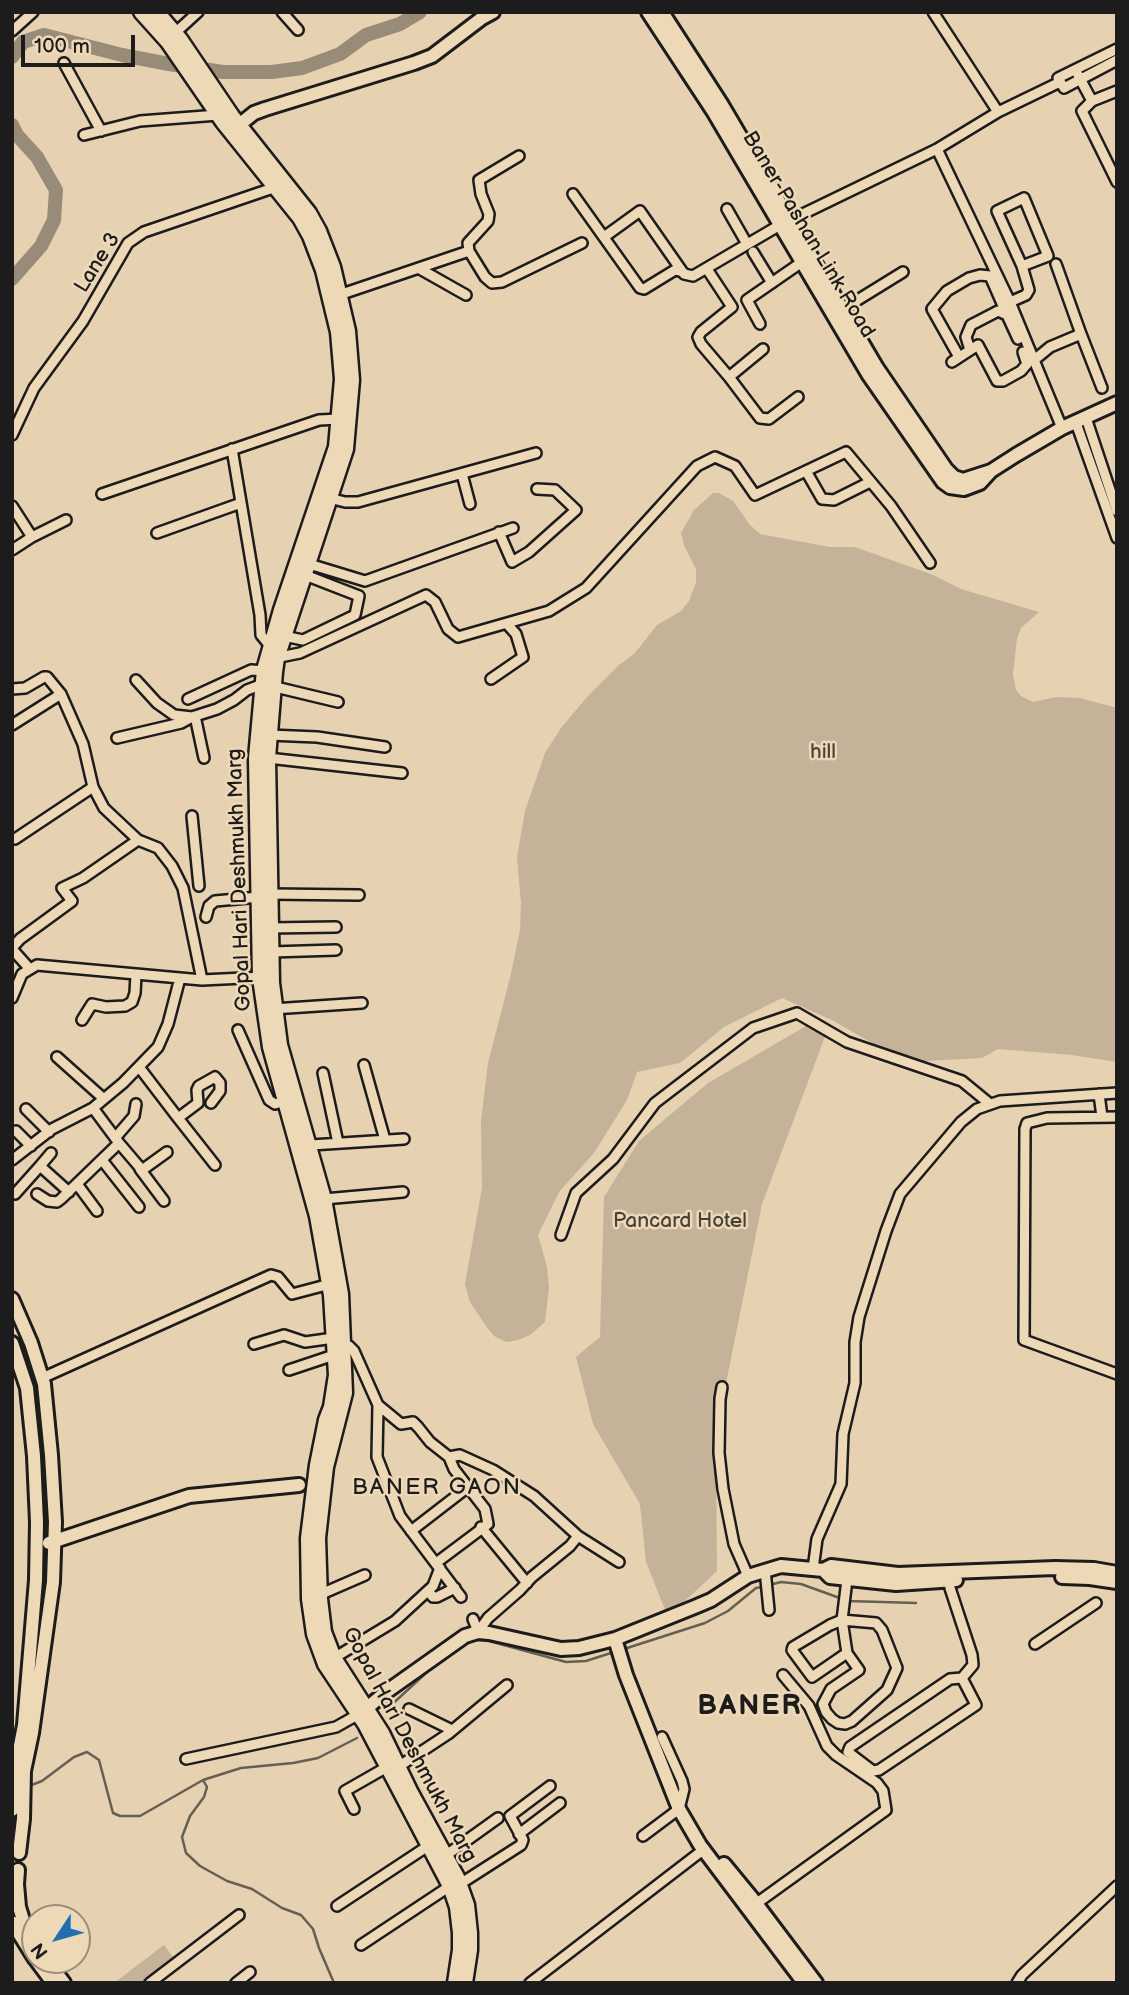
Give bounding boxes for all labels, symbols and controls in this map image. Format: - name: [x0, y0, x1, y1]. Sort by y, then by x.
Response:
- scale bar: [24, 21, 138, 65]
- text: 100 m: [34, 34, 90, 59]
- street label: Baner-Pashan Link Road: [736, 127, 880, 343]
- street label: Lane 3: [70, 228, 126, 298]
- park label: hill: [810, 740, 836, 766]
- street label: Gopal Hari Deshmukh Marg: [223, 748, 257, 1012]
- park label: Pancard Hotel: [613, 1209, 747, 1235]
- district label: BANER GAON: [353, 1474, 521, 1502]
- street label: Gopal Hari Deshmukh Marg: [336, 1623, 482, 1867]
- district label: BANER: [698, 1690, 802, 1724]
- north arrow: [21, 1904, 91, 1974]
- text: N: [27, 1938, 54, 1963]

